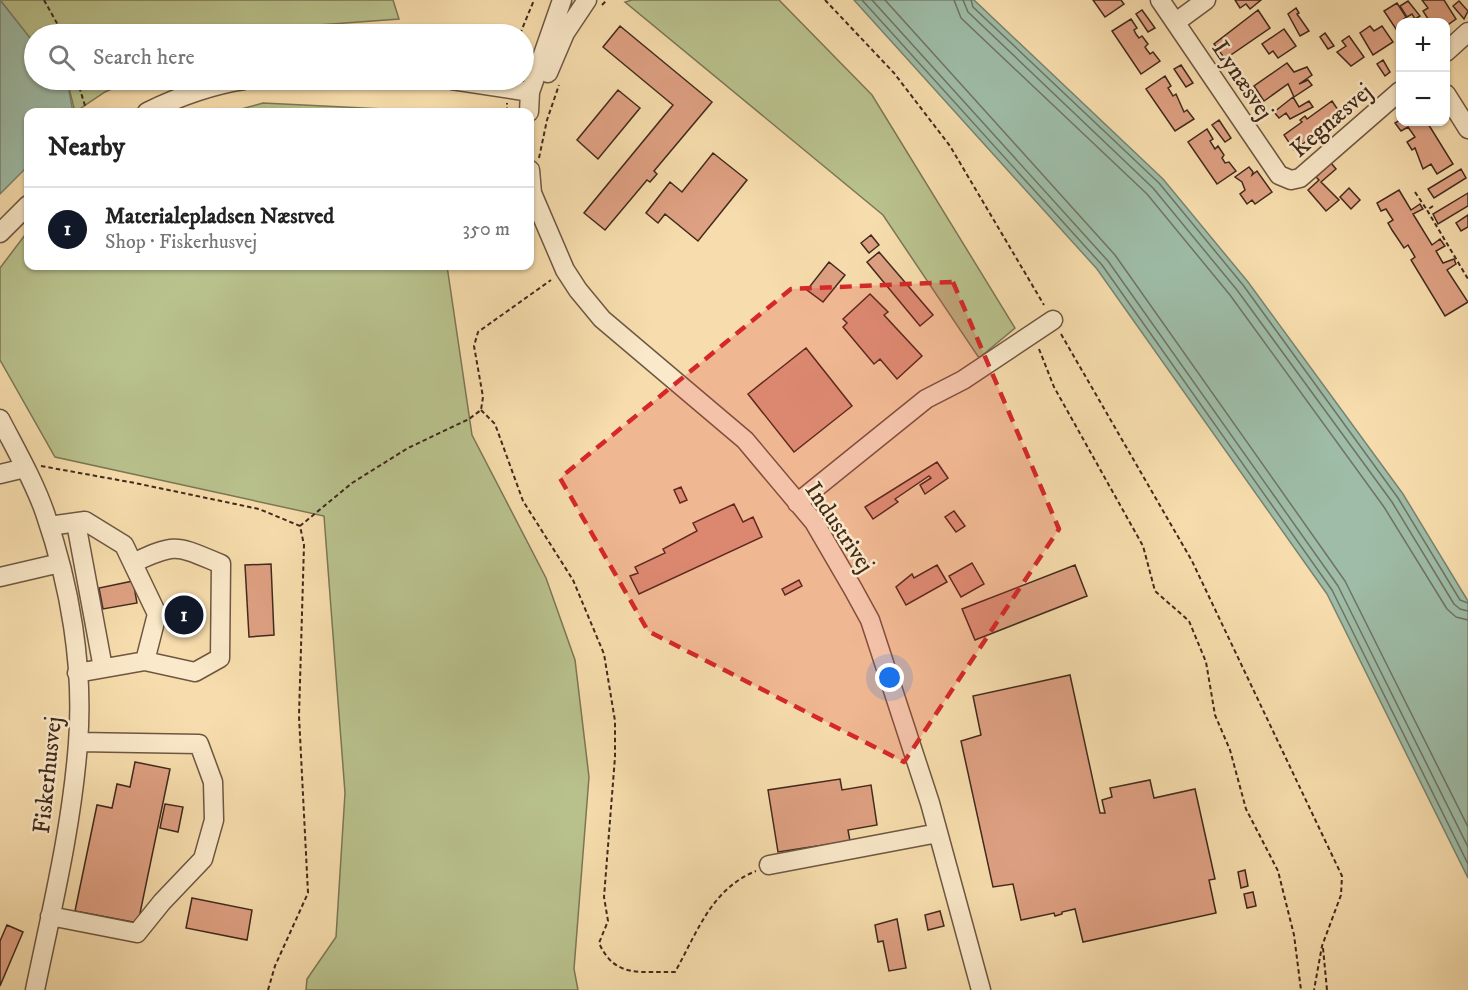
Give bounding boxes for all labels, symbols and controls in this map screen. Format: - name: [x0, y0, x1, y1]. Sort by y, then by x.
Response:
- map controls: [1396, 18, 1450, 126]
- button: +: [1396, 18, 1450, 72]
- search box: [24, 24, 534, 90]
- street label: Lynæsvej: [1205, 35, 1279, 126]
- icon: search: [45, 41, 78, 74]
- text: Search here: [93, 44, 195, 71]
- button: −: [1396, 72, 1450, 126]
- street label: Kegnæsvej: [1285, 77, 1379, 164]
- text: Nearby: [48, 131, 125, 164]
- text: Materialepladsen Næstved: [105, 203, 334, 230]
- text: 1: [64, 217, 71, 242]
- text: 350 m: [463, 217, 510, 242]
- text: Shop · Fiskerhusvej: [105, 230, 257, 255]
- street label: Industrivej: [798, 476, 880, 579]
- pin: 1: [164, 592, 204, 638]
- your location: [875, 663, 904, 692]
- street label: Fiskerhusvej: [27, 715, 69, 835]

